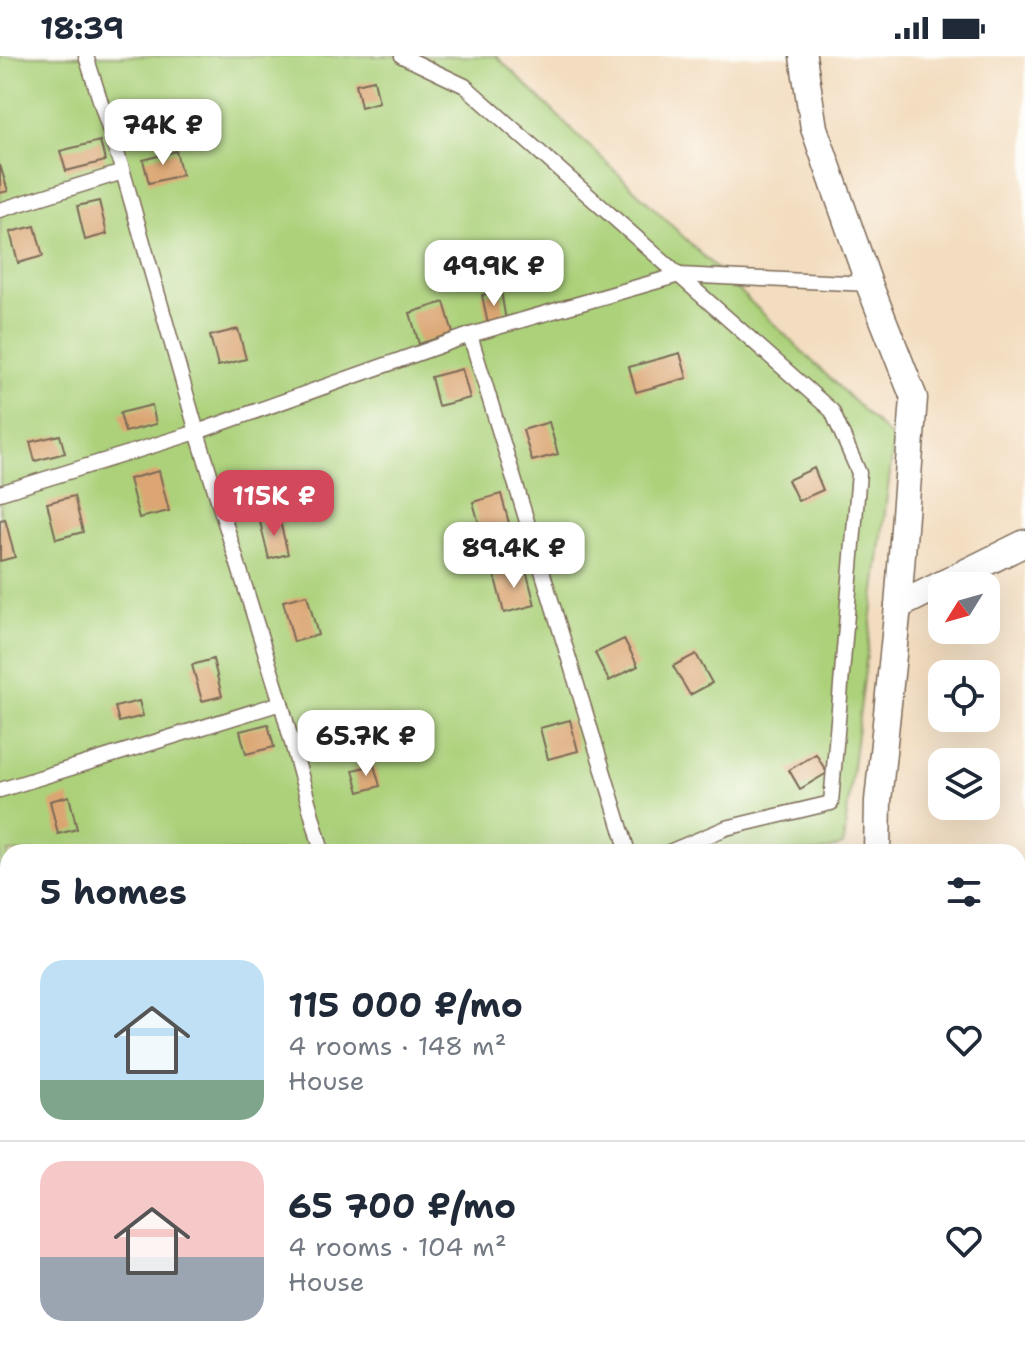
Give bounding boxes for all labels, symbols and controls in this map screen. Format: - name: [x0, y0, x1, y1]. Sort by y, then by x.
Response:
- text: 18:39: [40, 8, 124, 49]
- pin: 74K ₽: [107, 99, 219, 167]
- text: 74K ₽: [123, 107, 204, 142]
- pin: 49.9K ₽: [420, 240, 568, 308]
- text: 49.9K ₽: [443, 248, 545, 283]
- pin: 115K ₽: [209, 470, 339, 538]
- text: 115K ₽: [232, 478, 316, 513]
- pin: 89.4K ₽: [440, 522, 588, 590]
- text: 89.4K ₽: [462, 530, 566, 565]
- north arrow: [928, 572, 1000, 644]
- map controls: [928, 572, 1000, 820]
- button: locate: [928, 660, 1000, 732]
- pin: 65.7K ₽: [292, 710, 440, 778]
- text: 65.7K ₽: [316, 718, 416, 753]
- button: layers: [928, 748, 1000, 820]
- text: 5 homes: [40, 869, 187, 915]
- icon: filters: [942, 870, 986, 914]
- text: 115 000 ₽/mo: [288, 982, 523, 1028]
- icon: home: [104, 992, 200, 1088]
- icon: heart: [942, 1018, 986, 1062]
- text: 4 rooms · 148 m²: [288, 1028, 506, 1063]
- text: House: [288, 1063, 364, 1098]
- text: 65 700 ₽/mo: [288, 1183, 516, 1229]
- icon: home: [104, 1193, 200, 1289]
- icon: heart: [942, 1219, 986, 1263]
- text: 4 rooms · 104 m²: [288, 1229, 507, 1264]
- text: House: [288, 1264, 364, 1299]

